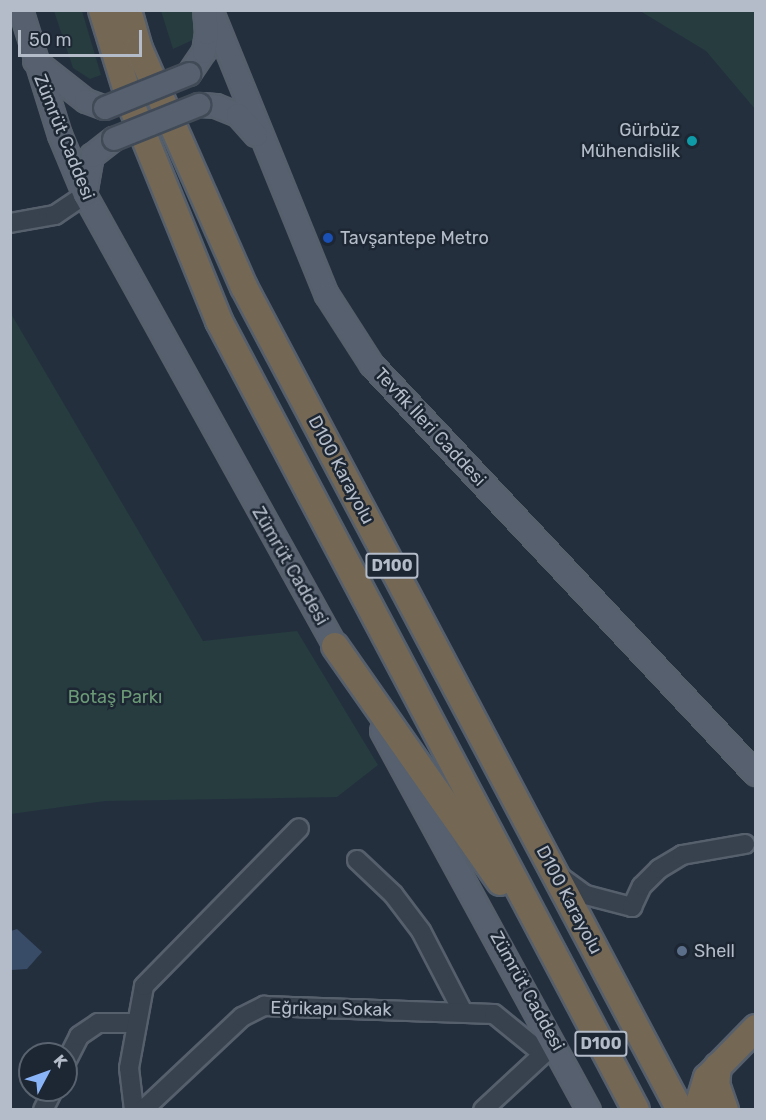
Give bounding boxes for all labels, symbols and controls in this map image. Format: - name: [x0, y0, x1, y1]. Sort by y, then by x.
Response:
- scale bar: [21, 18, 146, 56]
- text: 50 m: [29, 29, 72, 51]
- street label: Zümrüt Caddesi: [29, 71, 99, 203]
- place label: Gürbüz Mühendislik: [581, 120, 680, 162]
- marker: Gürbüz Mühendislik: [685, 134, 699, 148]
- place label: Tavşantepe Metro: [340, 227, 489, 249]
- marker: Tavşantepe Metro: [321, 231, 335, 245]
- street label: Tevfik İleri Caddesi: [370, 363, 490, 491]
- street label: D100 Karayolu: [303, 412, 379, 528]
- street label: Zümrüt Caddesi: [247, 503, 333, 629]
- road number: D100: [365, 553, 419, 579]
- park label: Botaş Parkı: [68, 686, 162, 708]
- street label: D100 Karayolu: [531, 842, 607, 958]
- street label: Zümrüt Caddesi: [485, 927, 569, 1055]
- place label: Shell: [694, 940, 735, 962]
- marker: Shell: [675, 944, 689, 958]
- street label: Eğrikapı Sokak: [270, 997, 392, 1021]
- road number: D100: [574, 1031, 628, 1057]
- north arrow: [18, 1042, 78, 1102]
- text: K: [50, 1051, 71, 1071]

